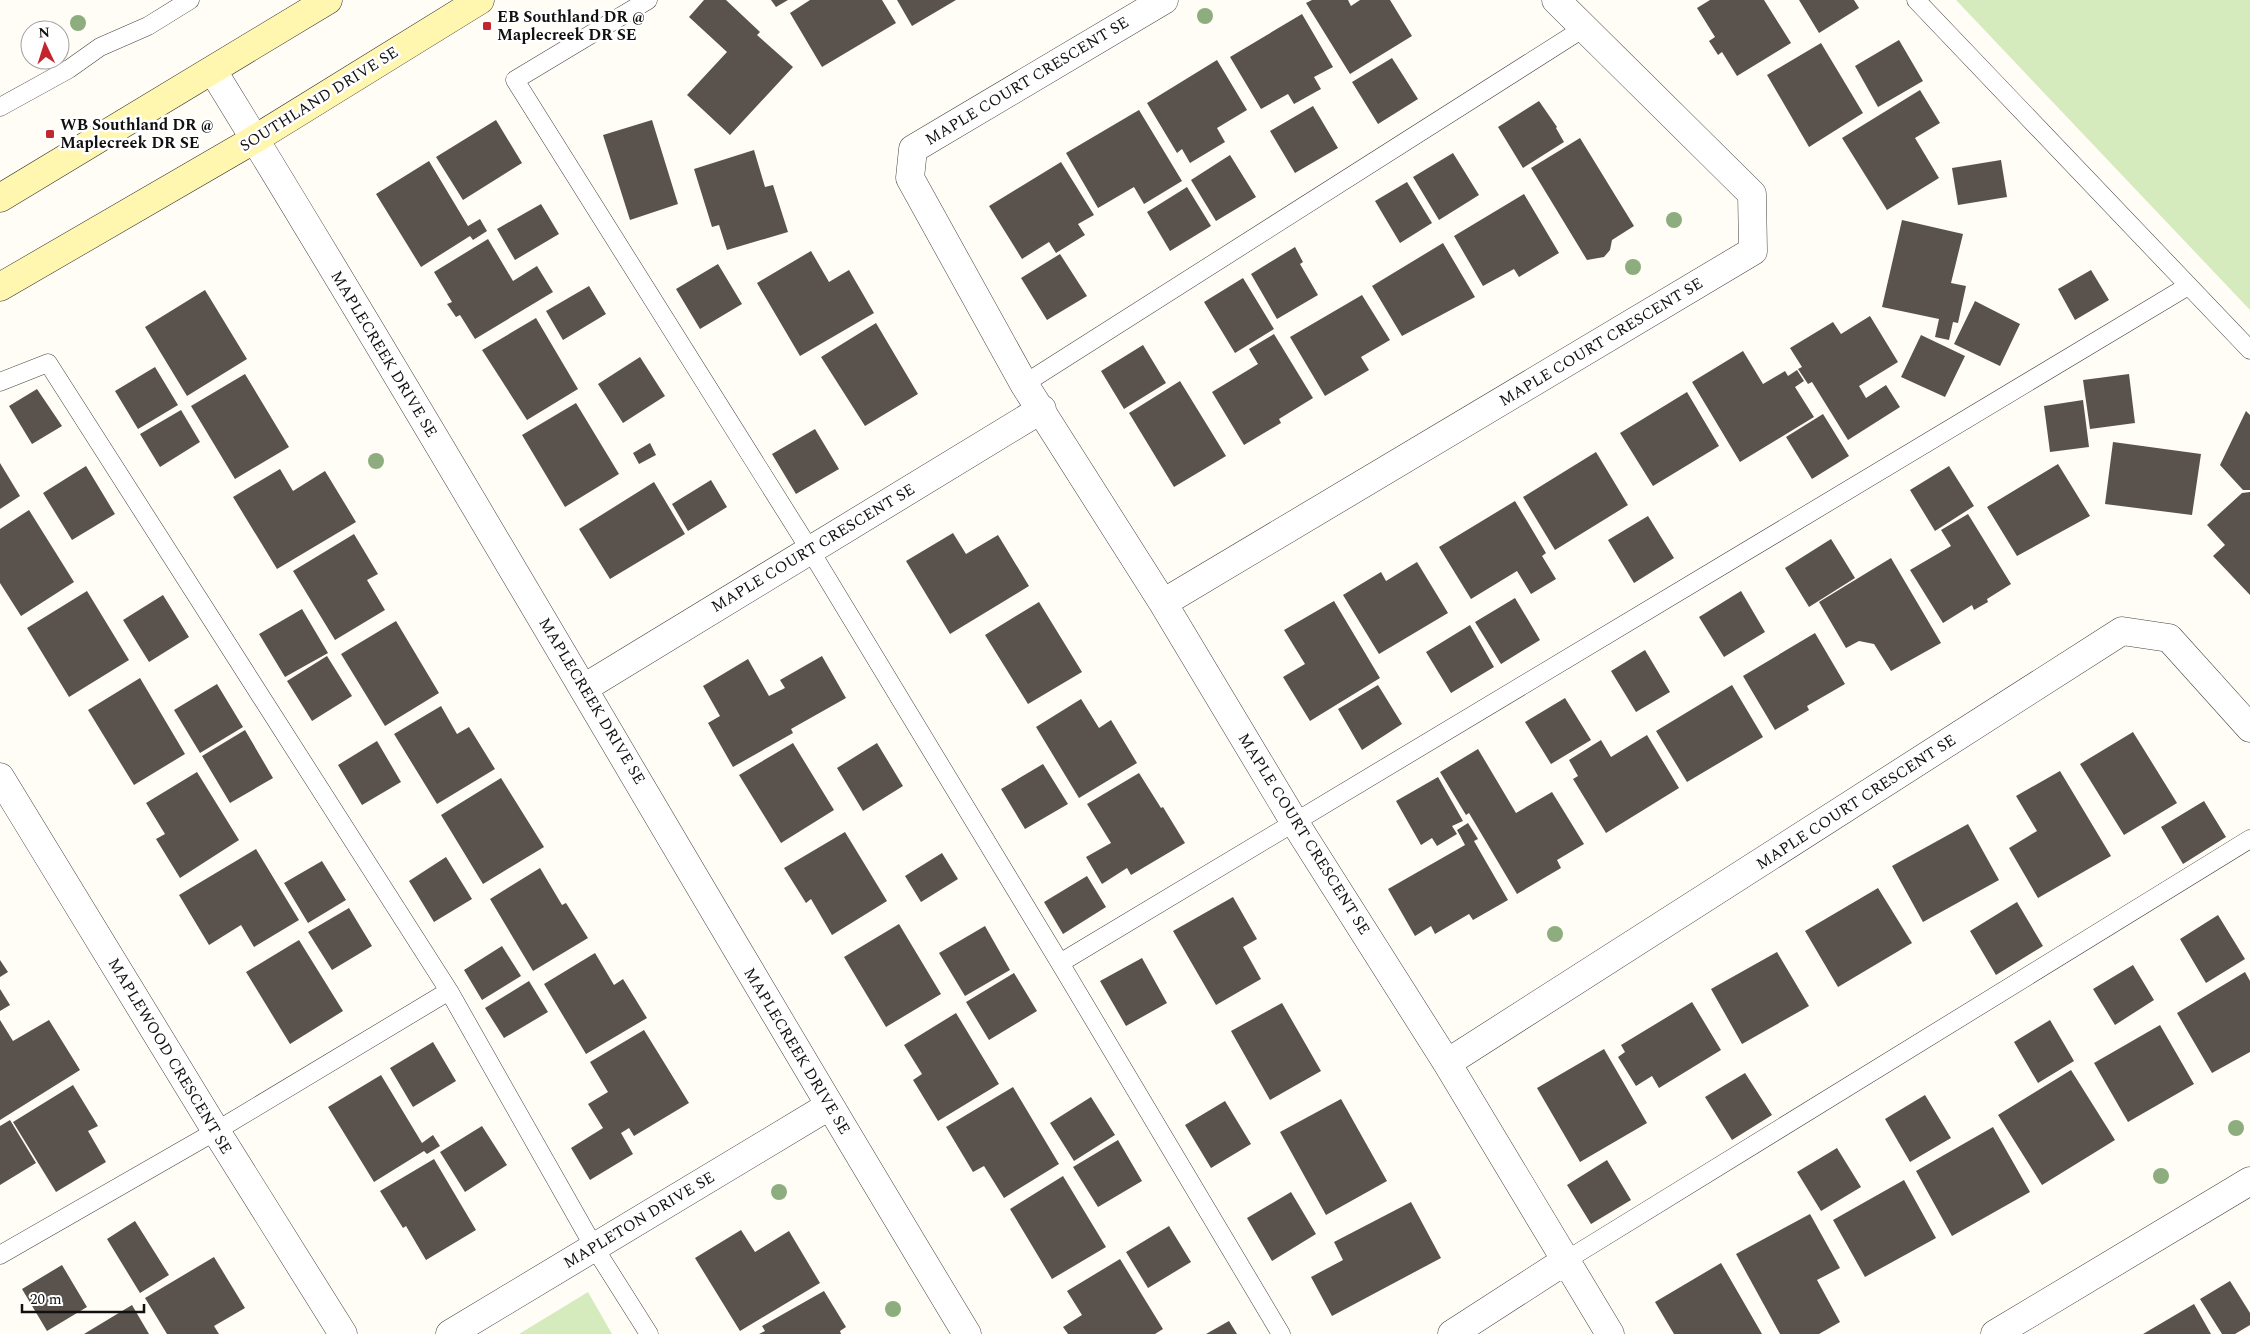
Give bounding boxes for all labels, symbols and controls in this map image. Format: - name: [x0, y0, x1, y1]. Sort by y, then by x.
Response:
- place label: EB Southland DR @ Maplecreek DR SE: [497, 5, 645, 47]
- street label: MAPLE COURT CRESCENT SE: [920, 10, 1134, 152]
- north arrow: [20, 20, 70, 70]
- marker: EB Southland DR @ Maplecreek DR SE: [481, 20, 493, 32]
- text: N: [38, 22, 51, 43]
- street label: SOUTHLAND DRIVE SE: [235, 40, 403, 158]
- place label: WB Southland DR @ Maplecreek DR SE: [60, 113, 214, 155]
- marker: WB Southland DR @ Maplecreek DR SE: [44, 128, 56, 140]
- street label: MAPLECREEK DRIVE SE: [325, 266, 443, 442]
- street label: MAPLE COURT CRESCENT SE: [1494, 271, 1708, 413]
- street label: MAPLE COURT CRESCENT SE: [706, 477, 920, 619]
- street label: MAPLECREEK DRIVE SE: [533, 613, 651, 789]
- street label: MAPLE COURT CRESCENT SE: [1232, 728, 1376, 940]
- street label: MAPLE COURT CRESCENT SE: [1751, 728, 1961, 876]
- street label: MAPLEWOOD CRESCENT SE: [102, 953, 238, 1159]
- street label: MAPLECREEK DRIVE SE: [738, 963, 856, 1139]
- street label: MAPLETON DRIVE SE: [559, 1165, 719, 1275]
- scale bar: [22, 1282, 145, 1314]
- text: 20 m: [30, 1288, 62, 1311]

